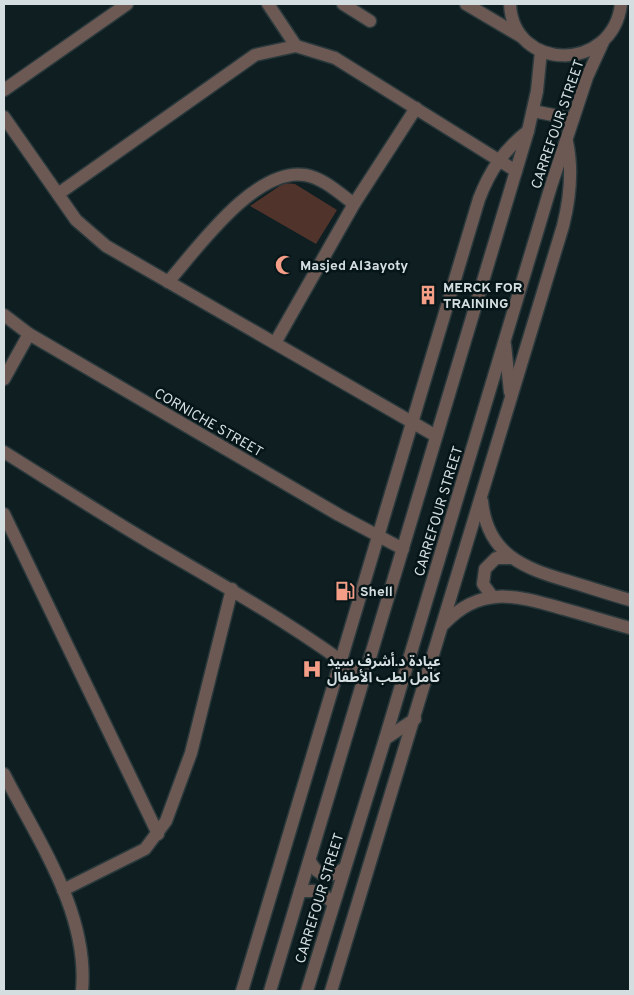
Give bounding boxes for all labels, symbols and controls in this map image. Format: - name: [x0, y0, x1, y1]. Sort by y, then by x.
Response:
- street label: CARREFOUR STREET: [528, 58, 589, 191]
- mosque icon: Masjed Al3ayoty: [274, 254, 296, 276]
- place label: Masjed Al3ayoty: [300, 258, 408, 275]
- place label: MERCK FOR TRAINING: [443, 280, 522, 313]
- building icon: MERCK FOR TRAINING: [417, 284, 439, 306]
- street label: CORNICHE STREET: [151, 385, 266, 461]
- street label: CARREFOUR STREET: [411, 444, 467, 579]
- fuel station icon: Shell: [334, 580, 356, 602]
- place label: Shell: [360, 584, 393, 601]
- place label: عيادة د.أشرف سيد كامل لطب الأطفال: [327, 652, 441, 687]
- hospital icon: عيادة د.أشرف سيد كامل لطب الأطفال: [301, 658, 323, 680]
- street label: CARREFOUR STREET: [292, 831, 348, 966]

